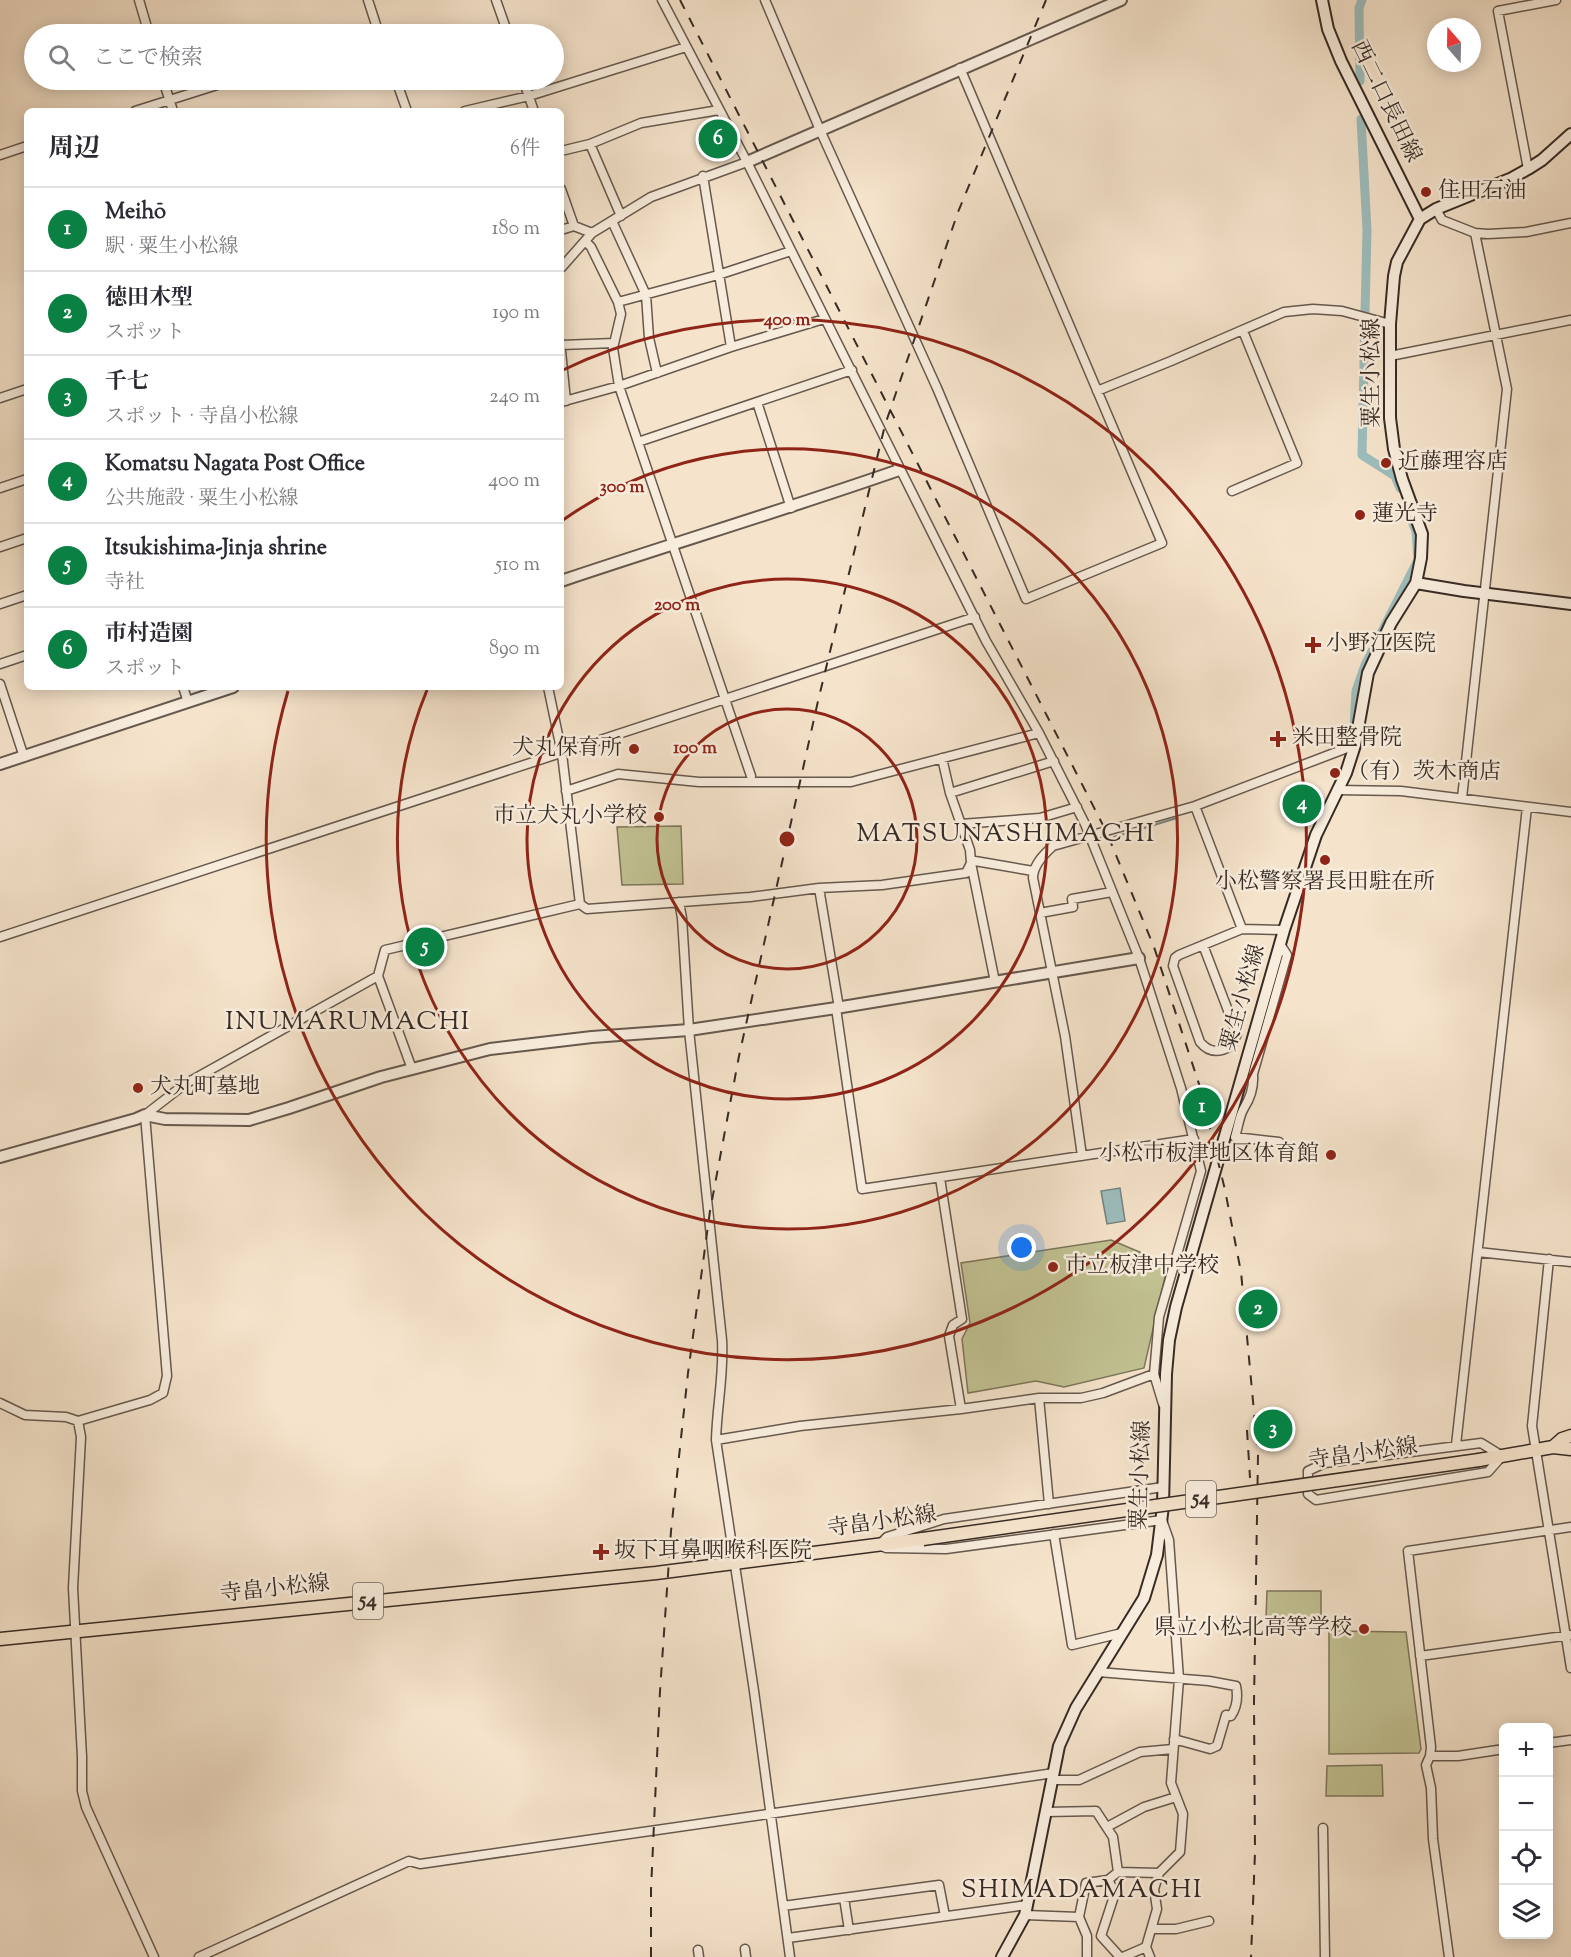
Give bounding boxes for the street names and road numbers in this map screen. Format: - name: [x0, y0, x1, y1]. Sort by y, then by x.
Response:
- street label: 西二口長田線: [1342, 36, 1428, 168]
- street label: 粟生小松線: [1357, 318, 1389, 428]
- street label: 粟生小松線: [1213, 941, 1275, 1055]
- street label: 粟生小松線: [1124, 1419, 1160, 1531]
- street label: 寺畠小松線: [1306, 1432, 1420, 1478]
- road number: 54: [1186, 1481, 1216, 1517]
- street label: 寺畠小松線: [825, 1500, 939, 1546]
- street label: 寺畠小松線: [219, 1568, 331, 1612]
- road number: 54: [353, 1583, 383, 1619]

